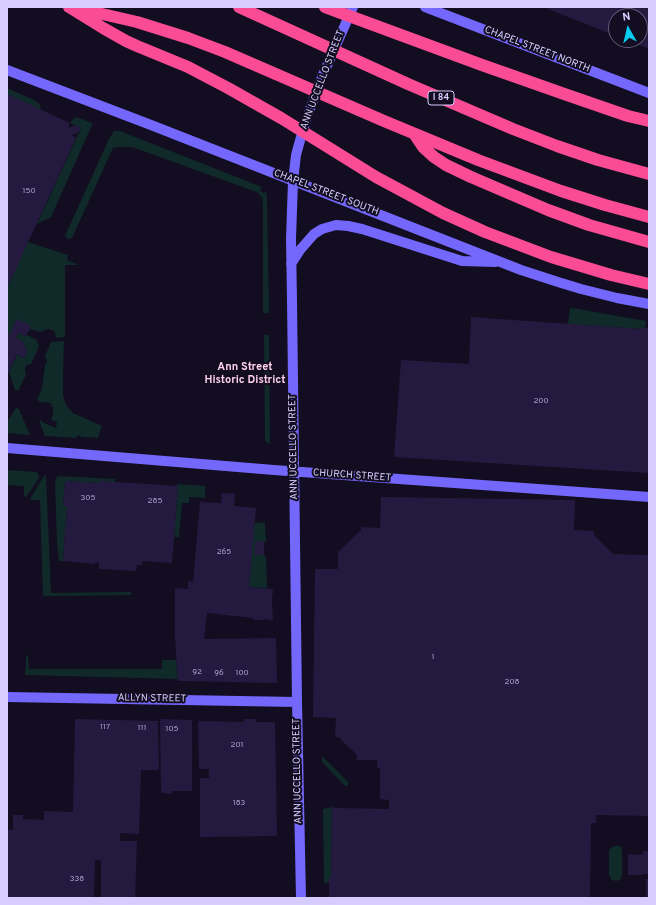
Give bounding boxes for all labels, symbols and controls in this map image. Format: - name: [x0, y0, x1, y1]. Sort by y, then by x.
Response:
- north arrow: [608, 8, 648, 48]
- text: N: [622, 10, 631, 25]
- street label: CHAPEL STREET NORTH: [483, 24, 591, 76]
- street label: ANN UCCELLO STREET: [299, 29, 347, 131]
- road number: I 84: [428, 91, 454, 105]
- street label: CHAPEL STREET SOUTH: [272, 167, 380, 219]
- house number: 150: [22, 186, 36, 196]
- district label: Ann Street Historic District: [205, 361, 285, 387]
- street label: ANN UCCELLO STREET: [287, 394, 301, 500]
- house number: 200: [533, 396, 549, 406]
- street label: CHURCH STREET: [312, 467, 392, 485]
- house number: 305: [81, 493, 95, 503]
- house number: 285: [148, 496, 162, 506]
- house number: 265: [217, 547, 231, 557]
- house number: 1: [432, 652, 434, 662]
- house number: 92: [192, 667, 202, 677]
- house number: 96: [214, 668, 224, 678]
- house number: 100: [235, 668, 249, 678]
- house number: 208: [505, 677, 519, 687]
- street label: ALLYN STREET: [118, 692, 186, 706]
- street label: ANN UCCELLO STREET: [291, 718, 305, 824]
- house number: 117: [100, 722, 110, 732]
- house number: 111: [138, 723, 146, 733]
- house number: 105: [165, 724, 179, 734]
- house number: 201: [230, 740, 244, 750]
- house number: 183: [233, 798, 245, 808]
- house number: 338: [70, 874, 84, 884]

